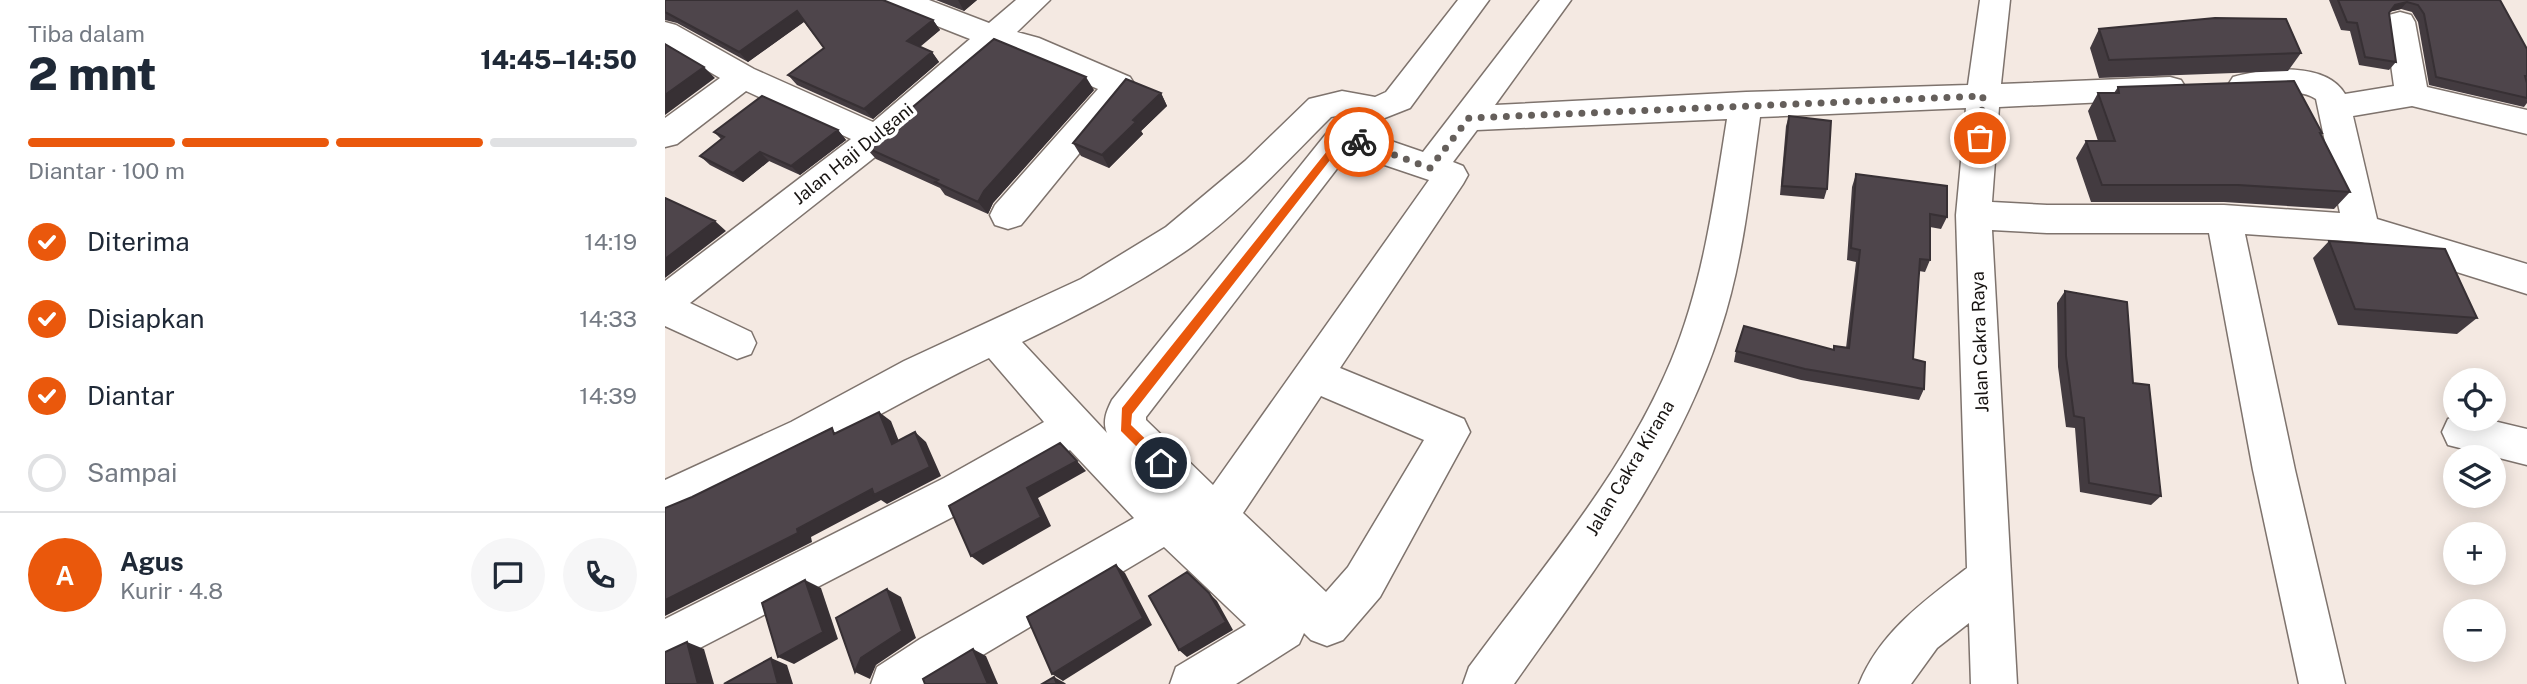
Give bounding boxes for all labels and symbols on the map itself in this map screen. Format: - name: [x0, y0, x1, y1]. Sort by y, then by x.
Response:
- street label: Jalan Haji Dulgani: [788, 99, 917, 209]
- courier: [1324, 107, 1394, 177]
- pin: [1950, 108, 2010, 168]
- street label: Jalan Cakra Raya: [1967, 271, 1992, 413]
- street label: Jalan Cakra Kirana: [1581, 396, 1678, 539]
- pin: [1131, 433, 1191, 493]

